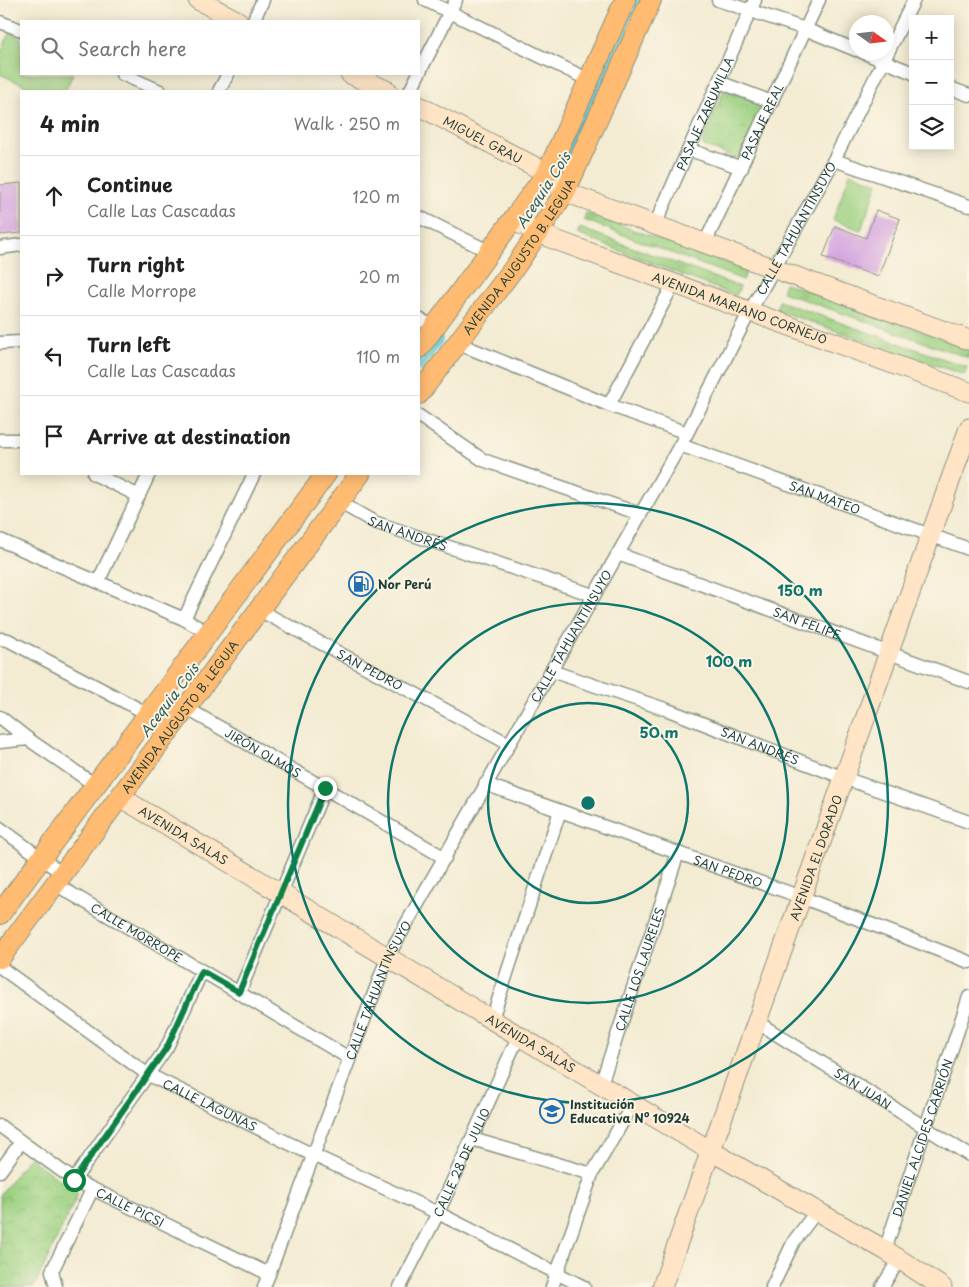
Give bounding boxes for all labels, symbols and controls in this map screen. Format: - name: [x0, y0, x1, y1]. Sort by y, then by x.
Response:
- north arrow: [849, 15, 894, 60]
- map controls: [909, 15, 954, 150]
- button: +: [909, 15, 954, 60]
- search box: [20, 20, 420, 75]
- icon: search: [38, 34, 66, 62]
- text: Search here: [78, 34, 187, 62]
- street label: PASAJE ZARUMILLA: [671, 54, 738, 173]
- button: −: [909, 60, 954, 105]
- street label: PASAJE REAL: [736, 81, 788, 163]
- button: layers: [909, 105, 954, 150]
- text: 4 min: [40, 107, 100, 139]
- text: Walk · 250 m: [294, 111, 400, 135]
- street label: MIGUEL GRAU: [440, 111, 525, 168]
- water label: Acequia Cois: [510, 146, 576, 232]
- street label: CALLE TAHUANTINSUYO: [752, 158, 840, 298]
- text: Continue: [87, 170, 173, 198]
- street label: AVENIDA AUGUSTO B. LEGUIA: [458, 176, 579, 338]
- icon: ahead: [40, 182, 68, 210]
- text: 120 m: [353, 184, 400, 208]
- text: Calle Las Cascadas: [87, 198, 236, 222]
- text: Turn right: [87, 250, 185, 278]
- icon: right: [40, 262, 68, 290]
- text: 20 m: [359, 264, 400, 288]
- street label: AVENIDA MARIANO CORNEJO: [650, 267, 830, 348]
- text: Calle Morrope: [87, 278, 197, 302]
- text: Turn left: [87, 330, 171, 358]
- icon: left: [40, 342, 68, 370]
- text: 110 m: [357, 344, 400, 368]
- text: Calle Las Cascadas: [87, 358, 236, 382]
- icon: arrive: [40, 422, 68, 450]
- text: Arrive at destination: [87, 422, 291, 450]
- street label: SAN MATEO: [787, 476, 863, 518]
- street label: SAN ANDRÉS: [365, 511, 450, 555]
- street label: CALLE TAHUANTINSUYO: [526, 566, 616, 706]
- fuel station icon: Nor Perú: [348, 571, 374, 597]
- place label: Nor Perú: [378, 575, 432, 593]
- text: 150 m: [777, 578, 823, 601]
- street label: SAN FELIPE: [771, 602, 843, 643]
- street label: AVENIDA AUGUSTO B. LEGUIA: [117, 636, 242, 797]
- street label: SAN PEDRO: [334, 645, 406, 695]
- text: 100 m: [706, 649, 752, 672]
- water label: Acequia Cois: [134, 658, 205, 741]
- text: 50 m: [640, 720, 678, 743]
- street label: SAN ANDRÉS: [718, 722, 802, 769]
- street label: JIRÓN OLMOS: [222, 723, 304, 782]
- route end: [314, 777, 337, 800]
- street label: AVENIDA EL DORADO: [785, 792, 846, 923]
- centre of rings: [579, 794, 597, 812]
- street label: AVENIDA SALAS: [135, 801, 232, 869]
- street label: SAN PEDRO: [691, 850, 765, 892]
- street label: CALLE MORROPE: [88, 898, 186, 967]
- street label: CALLE LOS LAURELES: [610, 905, 668, 1034]
- street label: CALLE TAHUANTINSUYO: [341, 917, 416, 1063]
- street label: AVENIDA SALAS: [483, 1009, 579, 1077]
- street label: DANIEL ALCIDES CARRIÓN: [887, 1056, 957, 1220]
- street label: SAN JUAN: [831, 1064, 895, 1113]
- street label: CALLE LAGUNAS: [160, 1074, 260, 1135]
- place label: Institución Educativa Nº 10924: [570, 1095, 690, 1127]
- school or university icon: Institución Educativa Nº 10924: [539, 1098, 565, 1124]
- street label: CALLE 28 DE JULIO: [428, 1105, 494, 1220]
- route start: [63, 1169, 86, 1192]
- street label: CALLE PICSI: [93, 1183, 167, 1231]

